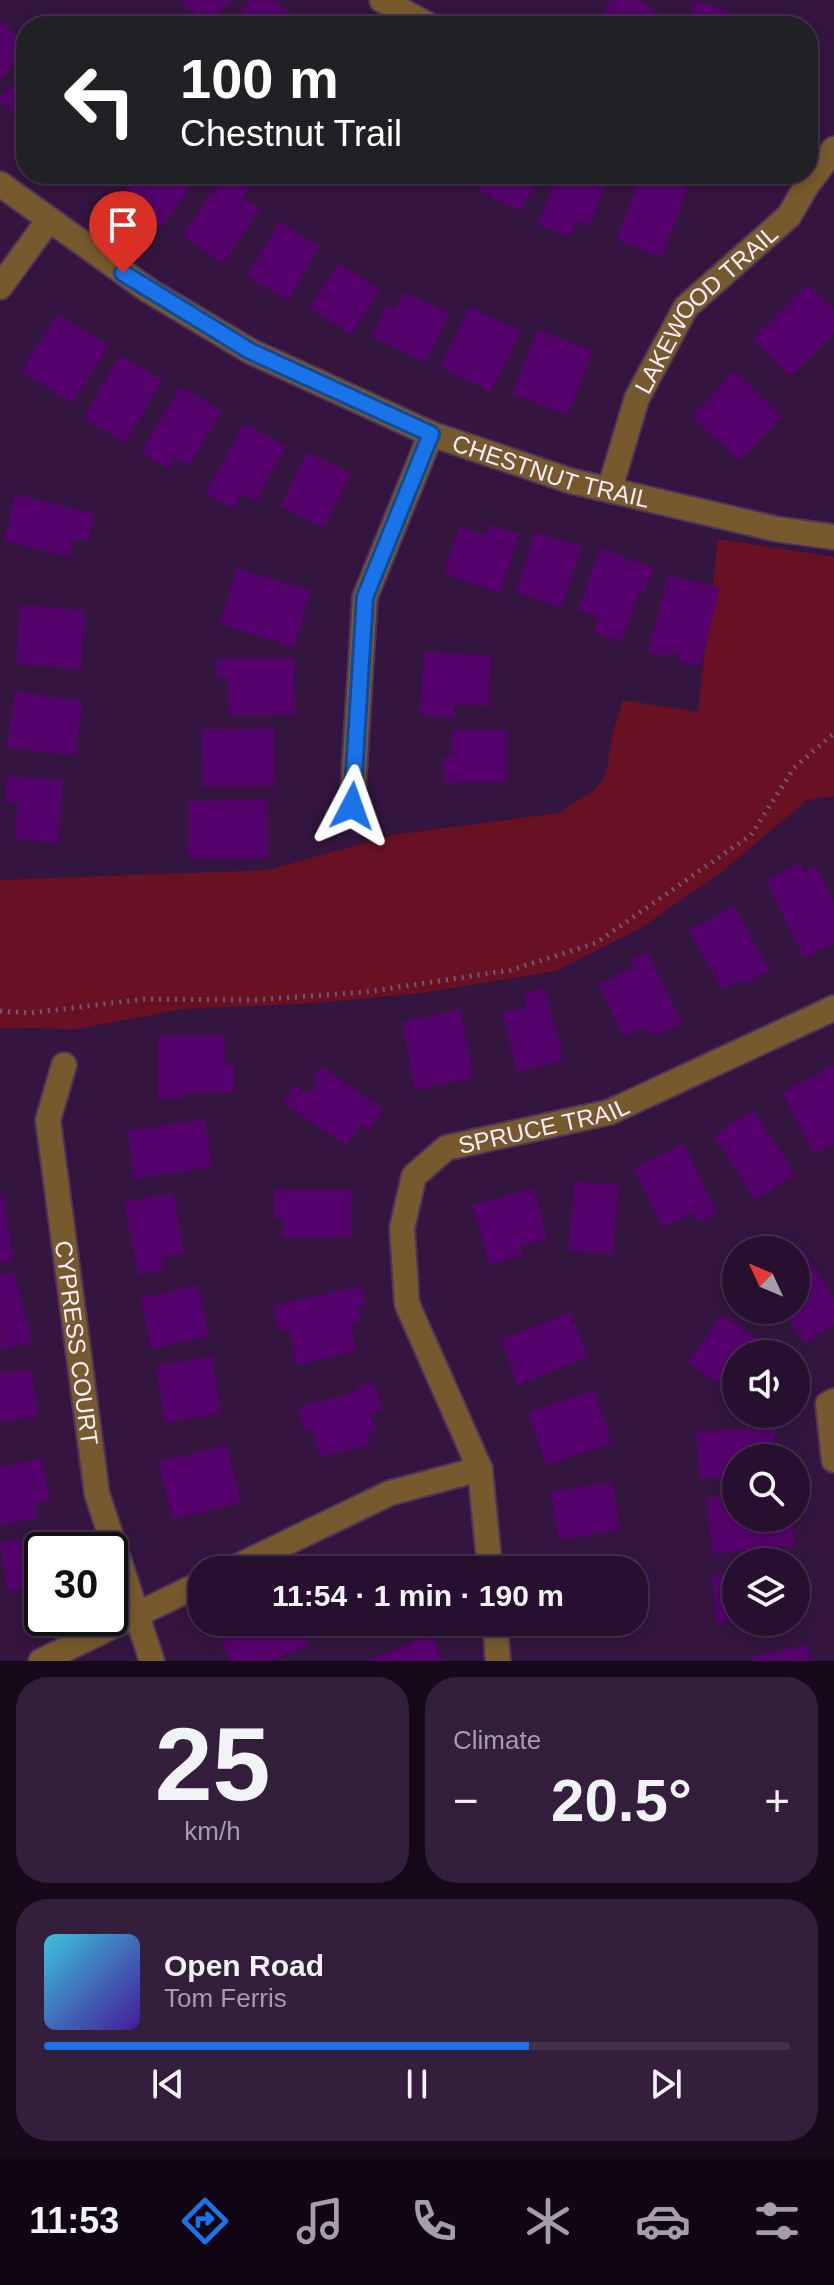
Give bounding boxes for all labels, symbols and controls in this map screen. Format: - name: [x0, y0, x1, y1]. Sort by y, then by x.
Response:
- text: 100 m: [180, 47, 339, 110]
- icon: left: [48, 48, 152, 152]
- text: Chestnut Trail: [180, 113, 402, 154]
- pin: [89, 191, 157, 273]
- icon: arrive: [101, 203, 145, 247]
- street label: LAKEWOOD TRAIL: [629, 219, 783, 398]
- street label: CHESTNUT TRAIL: [449, 429, 653, 513]
- position arrow: [310, 764, 394, 848]
- street label: SPRUCE TRAIL: [456, 1092, 633, 1158]
- north arrow: [722, 1236, 810, 1324]
- map controls: [722, 1236, 810, 1636]
- street label: CYPRESS COURT: [50, 1239, 104, 1447]
- button: sound: [722, 1340, 810, 1428]
- button: search: [722, 1444, 810, 1532]
- speed limit sign: 30: [24, 1532, 128, 1636]
- button: layers: [722, 1548, 810, 1636]
- text: 11:54 · 1 min · 190 m: [272, 1579, 564, 1612]
- text: 25: [155, 1706, 270, 1822]
- text: Climate: [453, 1725, 541, 1755]
- text: 20.5°: [551, 1767, 692, 1834]
- text: −: [453, 1776, 479, 1825]
- text: +: [764, 1776, 790, 1825]
- text: km/h: [184, 1816, 241, 1846]
- text: Open Road: [164, 1949, 324, 1982]
- text: Tom Ferris: [164, 1983, 287, 2013]
- icon: previous: [146, 2062, 190, 2106]
- icon: pause: [395, 2062, 439, 2106]
- icon: next: [644, 2062, 688, 2106]
- icon: directions: [177, 2193, 233, 2249]
- icon: music: [292, 2193, 348, 2249]
- icon: phone: [406, 2193, 462, 2249]
- icon: climate: [520, 2193, 576, 2249]
- icon: car: [635, 2193, 691, 2249]
- icon: filters: [749, 2193, 805, 2249]
- text: 11:53: [29, 2200, 119, 2241]

